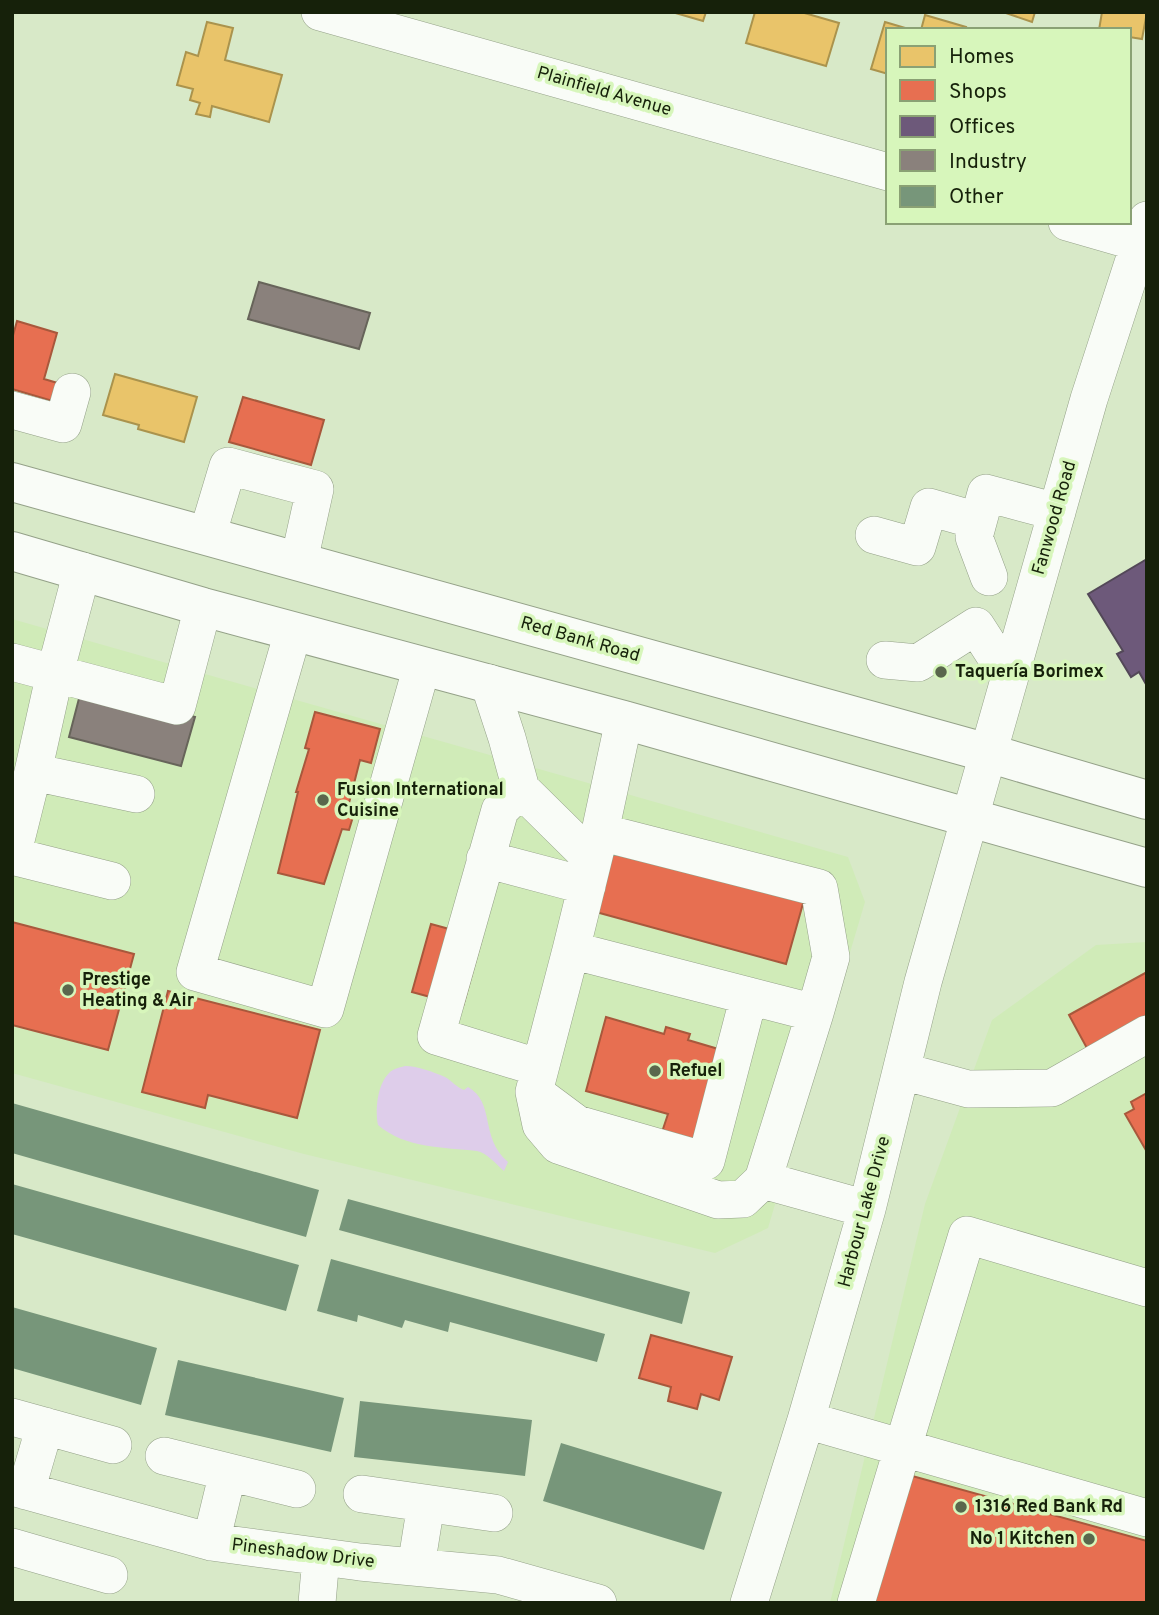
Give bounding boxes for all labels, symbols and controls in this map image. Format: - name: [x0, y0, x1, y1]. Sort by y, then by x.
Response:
- legend: [886, 28, 1131, 224]
- text: Homes: [949, 44, 1014, 71]
- street label: Plainfield Avenue: [534, 62, 674, 122]
- text: Shops: [949, 79, 1007, 106]
- text: Offices: [949, 114, 1015, 141]
- text: Industry: [949, 149, 1027, 176]
- text: Other: [949, 184, 1004, 211]
- street label: Fanwood Road: [1028, 458, 1082, 578]
- street label: Red Bank Road: [518, 612, 642, 668]
- place label: Taquería Borimex: [955, 661, 1104, 684]
- marker: Taquería Borimex: [933, 664, 949, 680]
- place label: Fusion International Cuisine: [337, 779, 504, 823]
- marker: Fusion International Cuisine: [315, 792, 331, 808]
- place label: Prestige Heating & Air: [82, 969, 195, 1013]
- marker: Prestige Heating & Air: [60, 982, 76, 998]
- place label: Refuel: [669, 1060, 723, 1083]
- marker: Refuel: [647, 1063, 663, 1079]
- street label: Harbour Lake Drive: [834, 1134, 896, 1290]
- place label: 1316 Red Bank Rd: [975, 1496, 1123, 1519]
- marker: 1316 Red Bank Rd: [953, 1499, 969, 1515]
- place label: No 1 Kitchen: [970, 1528, 1075, 1551]
- marker: No 1 Kitchen: [1081, 1531, 1097, 1547]
- street label: Pineshadow Drive: [230, 1534, 376, 1574]

